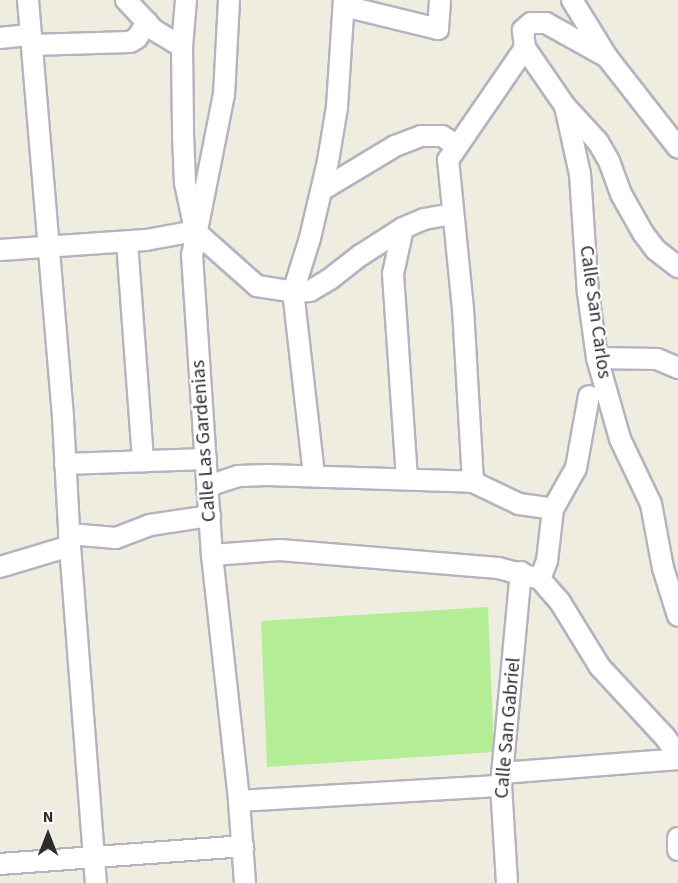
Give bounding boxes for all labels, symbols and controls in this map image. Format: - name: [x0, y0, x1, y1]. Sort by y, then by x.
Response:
- street label: Calle San Carlos: [574, 244, 616, 380]
- street label: Calle Las Gardenias: [186, 359, 222, 523]
- street label: Calle San Gabriel: [490, 656, 526, 800]
- north arrow: [18, 805, 78, 865]
- text: N: [43, 806, 53, 828]

